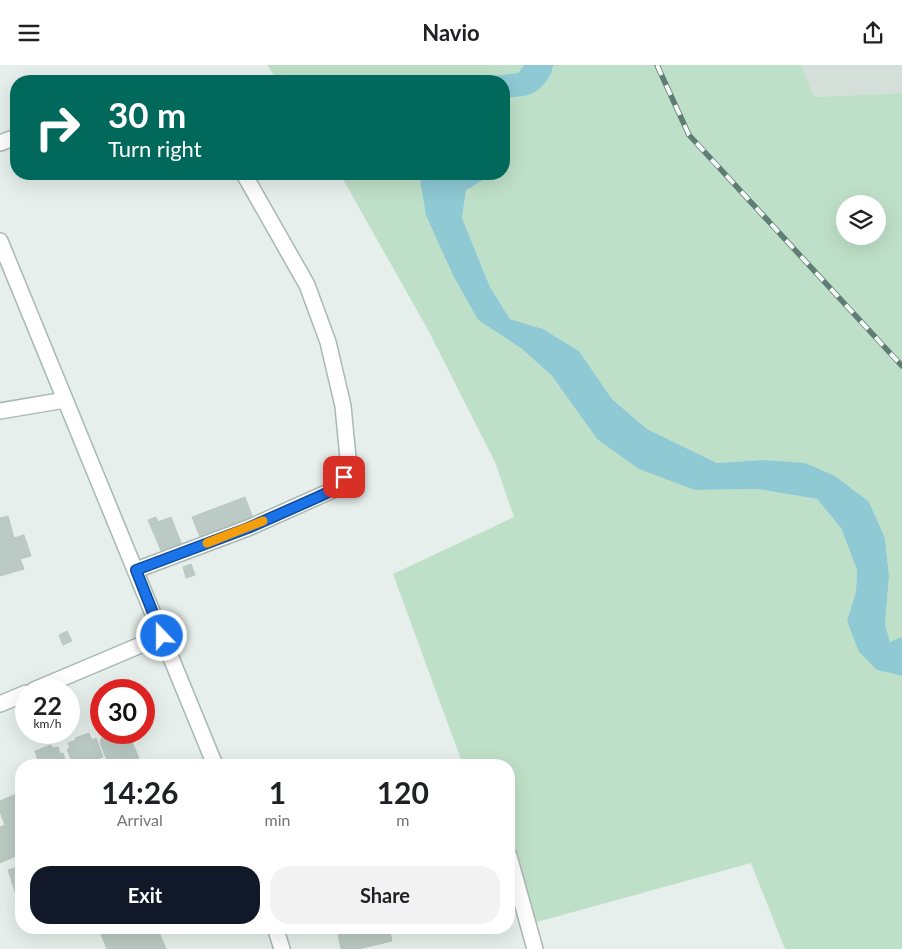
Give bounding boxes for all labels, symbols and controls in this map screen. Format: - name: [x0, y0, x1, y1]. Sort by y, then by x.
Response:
- icon: menu: [15, 19, 43, 47]
- text: Navio: [422, 19, 480, 46]
- icon: share: [859, 19, 887, 47]
- text: 30 m: [108, 93, 186, 135]
- icon: right: [25, 95, 90, 160]
- text: Turn right: [108, 135, 202, 162]
- map controls: [836, 195, 886, 245]
- button: layers: [836, 195, 886, 245]
- pin: [323, 456, 365, 498]
- icon: arrive: [330, 463, 358, 491]
- position arrow: [135, 609, 187, 661]
- speed limit sign: 30: [90, 679, 155, 744]
- text: 22: [33, 690, 62, 720]
- text: km/h: [33, 716, 62, 731]
- text: 14:26: [101, 774, 178, 810]
- text: 1: [269, 774, 286, 810]
- text: 120: [377, 774, 429, 810]
- text: Arrival: [117, 810, 163, 829]
- text: min: [265, 810, 291, 829]
- text: m: [396, 810, 409, 829]
- button: Exit: [30, 866, 260, 924]
- button: Share: [270, 866, 500, 924]

